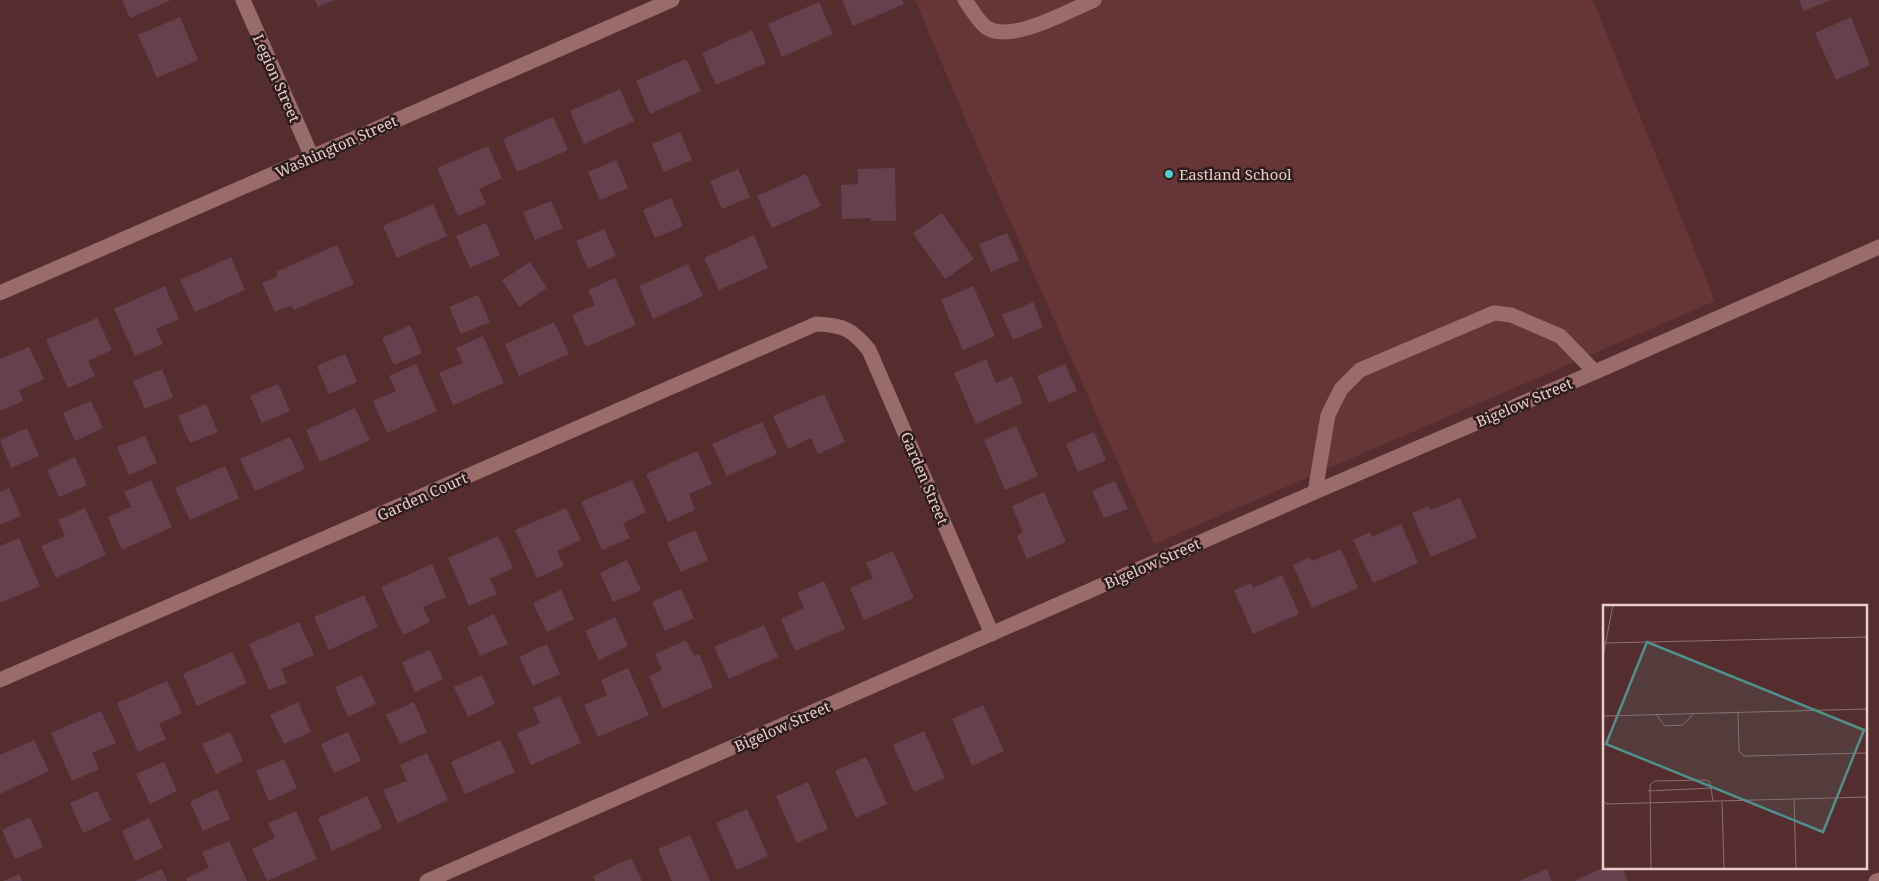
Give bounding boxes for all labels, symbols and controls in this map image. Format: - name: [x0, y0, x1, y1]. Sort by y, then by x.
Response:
- street label: Legion Street: [249, 31, 305, 125]
- street label: Washington Street: [272, 110, 400, 182]
- place label: Eastland School: [1179, 164, 1292, 184]
- marker: Eastland School: [1163, 168, 1175, 180]
- street label: Bigelow Street: [1473, 373, 1575, 431]
- street label: Garden Street: [896, 429, 954, 527]
- street label: Garden Court: [374, 467, 470, 525]
- street label: Bigelow Street: [1101, 533, 1203, 593]
- inset map: [1603, 605, 1866, 868]
- street label: Bigelow Street: [731, 696, 833, 756]

